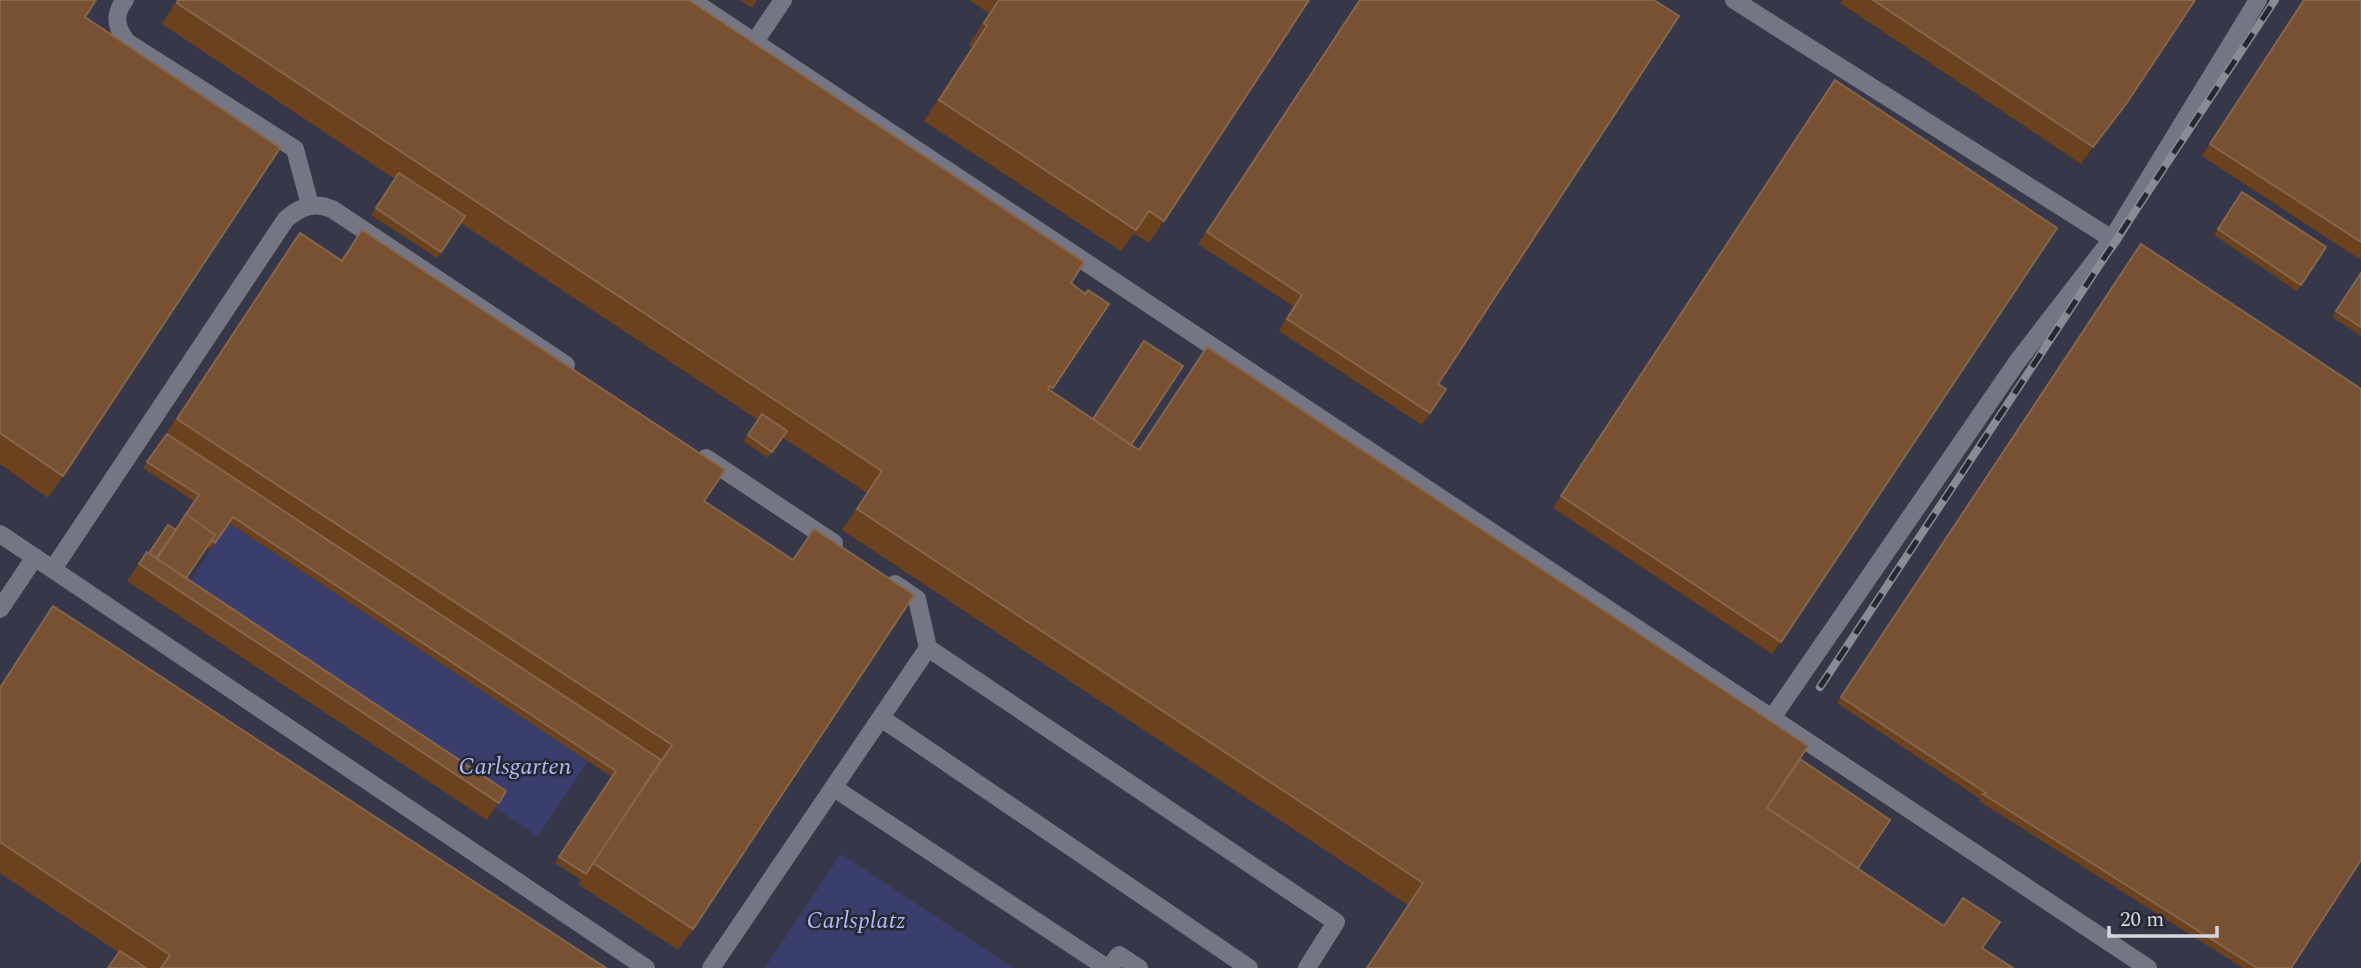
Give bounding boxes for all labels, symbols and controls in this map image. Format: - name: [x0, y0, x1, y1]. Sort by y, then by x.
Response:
- park label: Carlsgarten: [458, 749, 572, 785]
- scale bar: [2109, 894, 2218, 938]
- park label: Carlsplatz: [806, 903, 906, 939]
- text: 20 m: [2120, 904, 2164, 936]

